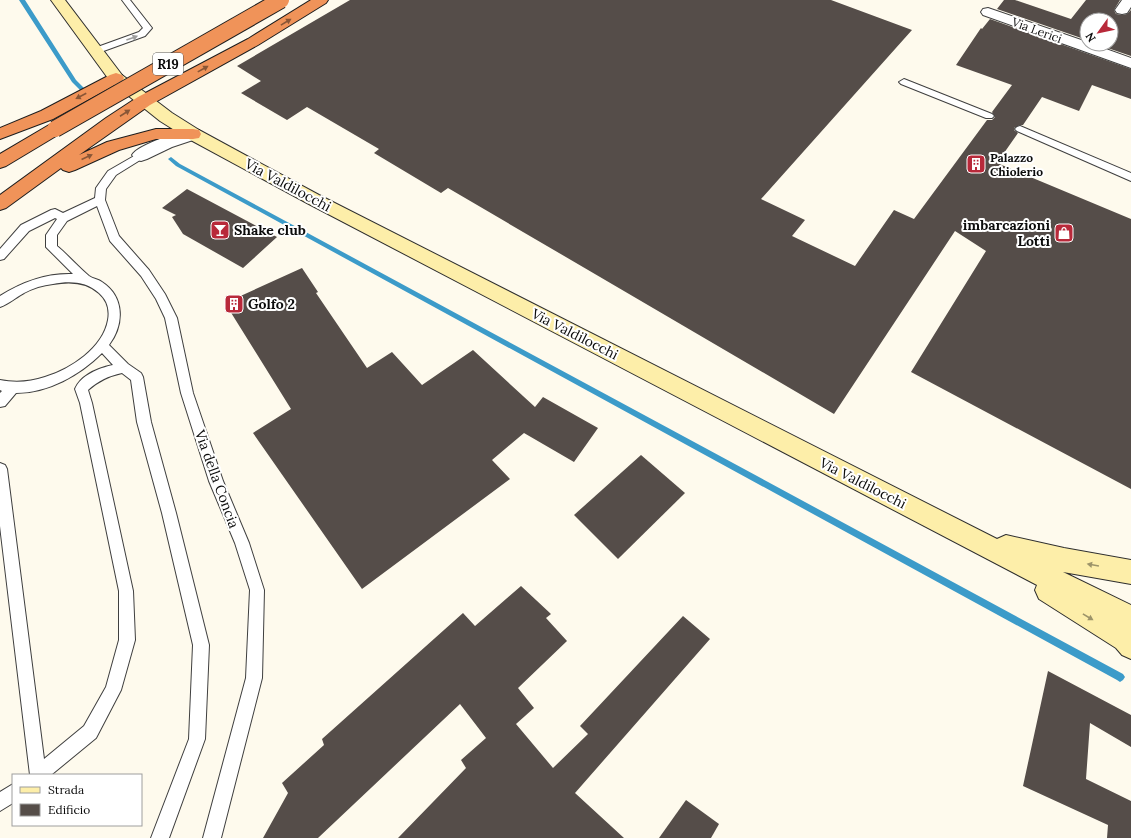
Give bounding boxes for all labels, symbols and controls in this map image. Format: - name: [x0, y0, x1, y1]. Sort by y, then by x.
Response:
- north arrow: [1079, 12, 1119, 52]
- street label: Via Lerici: [1009, 14, 1064, 46]
- one-way arrow: [280, 18, 292, 25]
- text: N: [1082, 30, 1099, 45]
- one-way arrow: [126, 34, 138, 40]
- road number: R19: [153, 53, 183, 75]
- one-way arrow: [197, 66, 209, 72]
- one-way arrow: [75, 93, 87, 100]
- one-way arrow: [119, 110, 131, 117]
- place label: Palazzo Chiolerio: [990, 150, 1043, 179]
- building icon: Palazzo Chiolerio: [965, 153, 987, 175]
- one-way arrow: [81, 154, 92, 160]
- street label: Via Valdilocchi: [241, 154, 334, 215]
- place label: imbarcazioni Lotti: [963, 216, 1050, 250]
- bar icon: Shake club: [209, 219, 231, 241]
- place label: Shake club: [234, 221, 306, 239]
- shop icon: imbarcazioni Lotti: [1053, 222, 1075, 244]
- building icon: Golfo 2: [223, 293, 245, 315]
- place label: Golfo 2: [248, 295, 295, 313]
- street label: Via Valdilocchi: [528, 304, 621, 364]
- street label: Via della Concia: [191, 426, 243, 531]
- street label: Via Valdilocchi: [816, 453, 909, 513]
- one-way arrow: [1086, 562, 1099, 568]
- one-way arrow: [1082, 613, 1094, 620]
- legend: [12, 774, 142, 826]
- text: Strada: [48, 782, 84, 797]
- text: Edificio: [48, 802, 90, 817]

